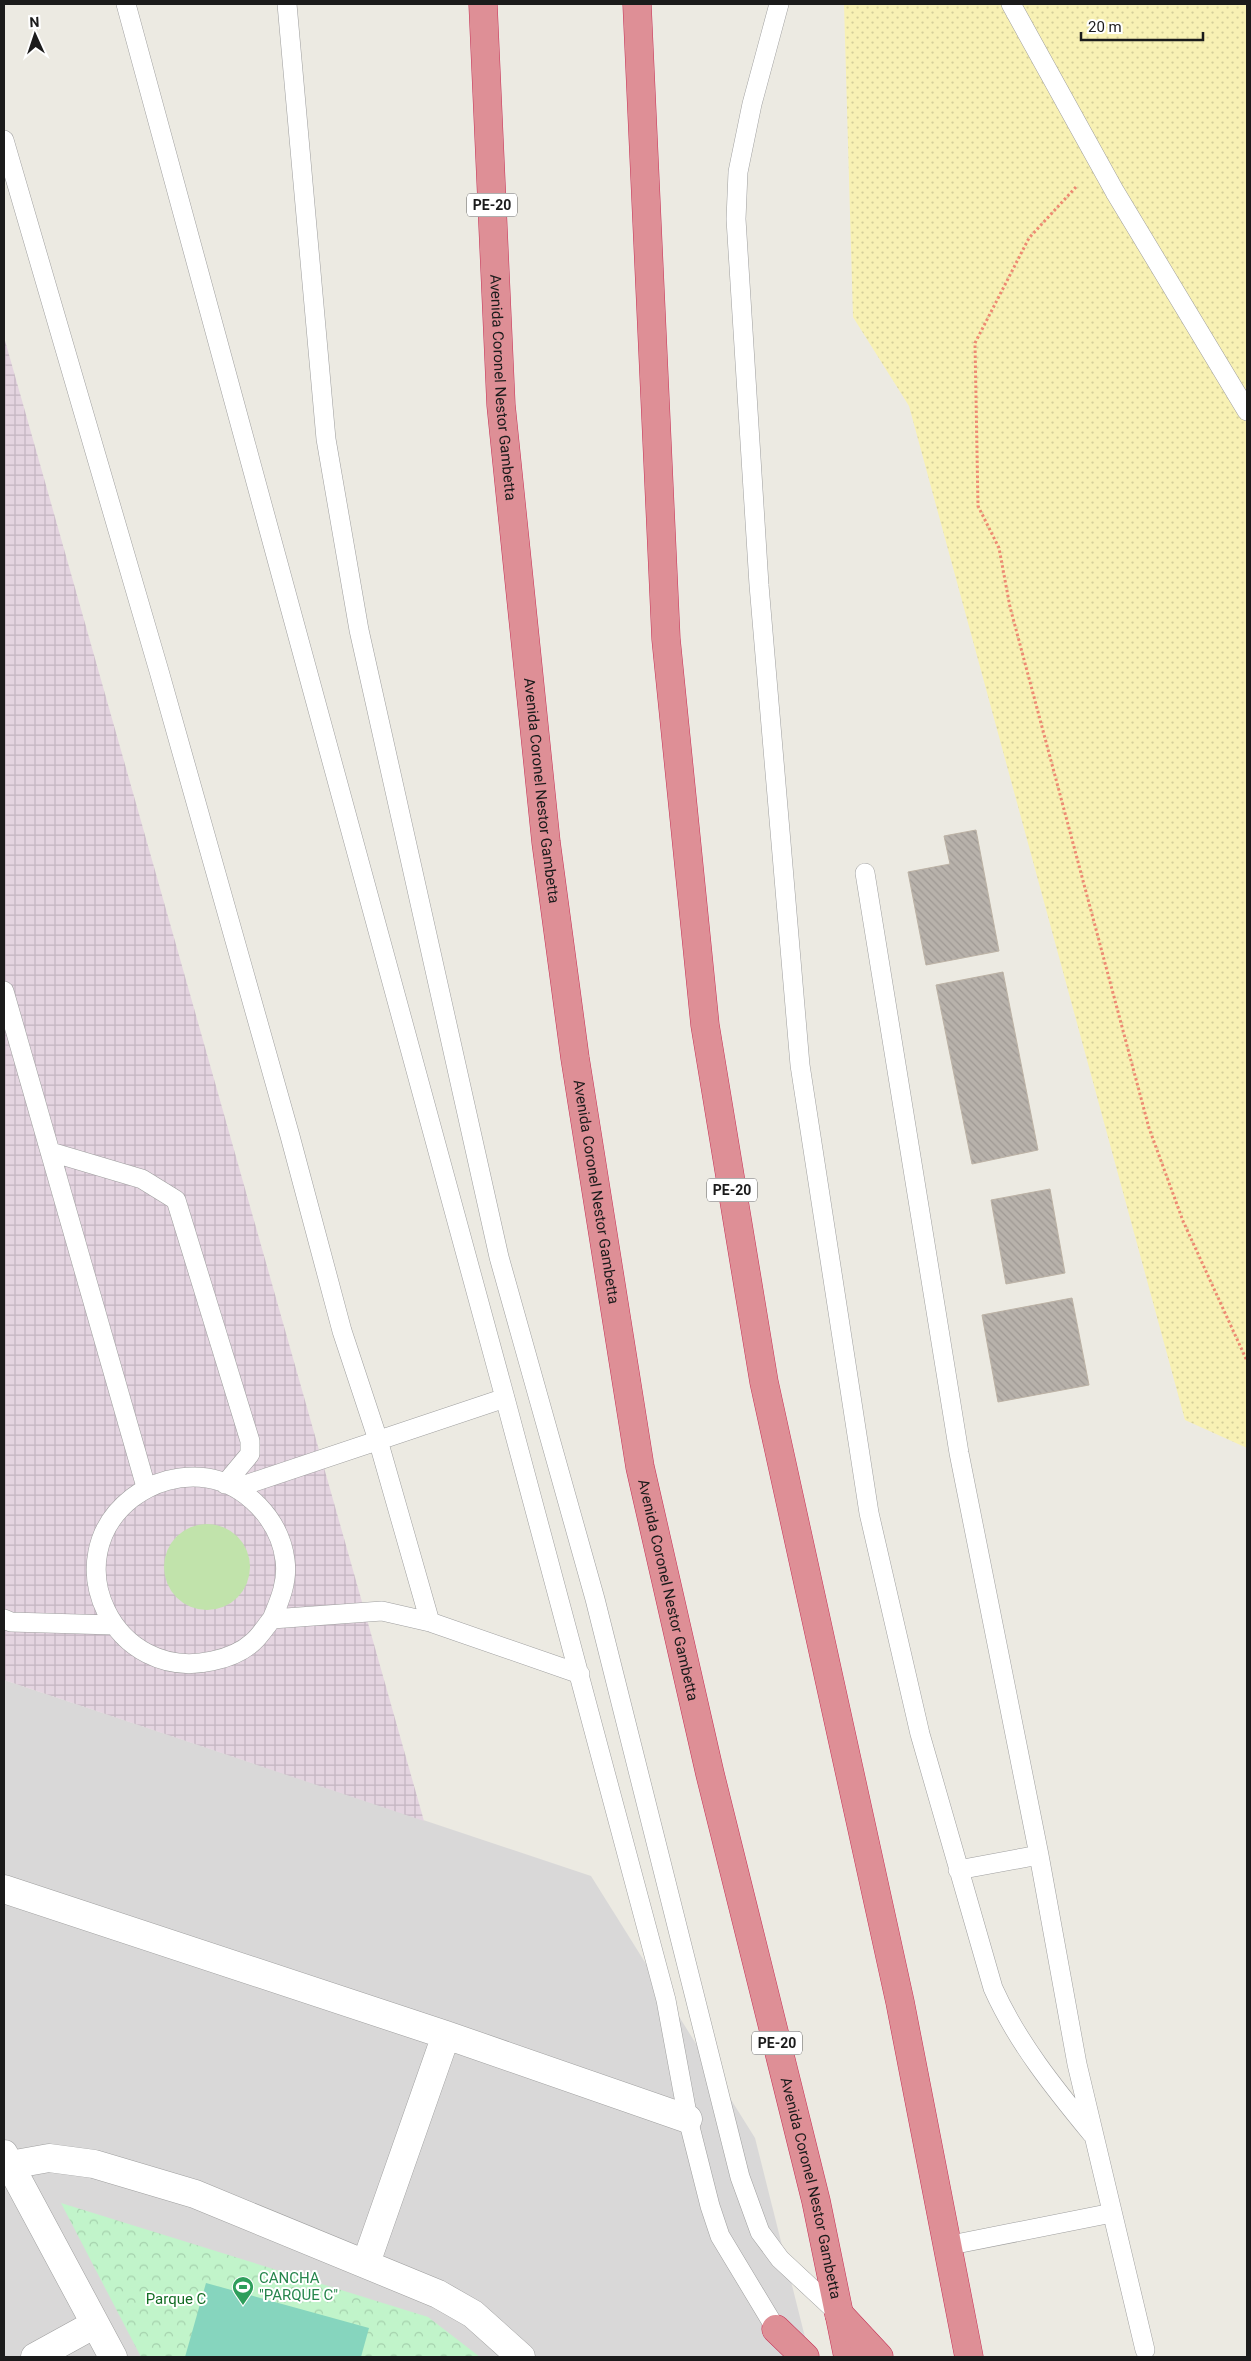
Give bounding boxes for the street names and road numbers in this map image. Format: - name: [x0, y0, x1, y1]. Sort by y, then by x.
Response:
- road number: PE-20: [467, 194, 517, 216]
- street label: Avenida Coronel Nestor Gambetta: [486, 274, 520, 501]
- street label: Avenida Coronel Nestor Gambetta: [520, 677, 563, 904]
- street label: Avenida Coronel Nestor Gambetta: [570, 1078, 623, 1305]
- road number: PE-20: [707, 1178, 757, 1202]
- street label: Avenida Coronel Nestor Gambetta: [634, 1477, 702, 1703]
- road number: PE-20: [752, 2032, 802, 2054]
- street label: Avenida Coronel Nestor Gambetta: [777, 2075, 845, 2301]

